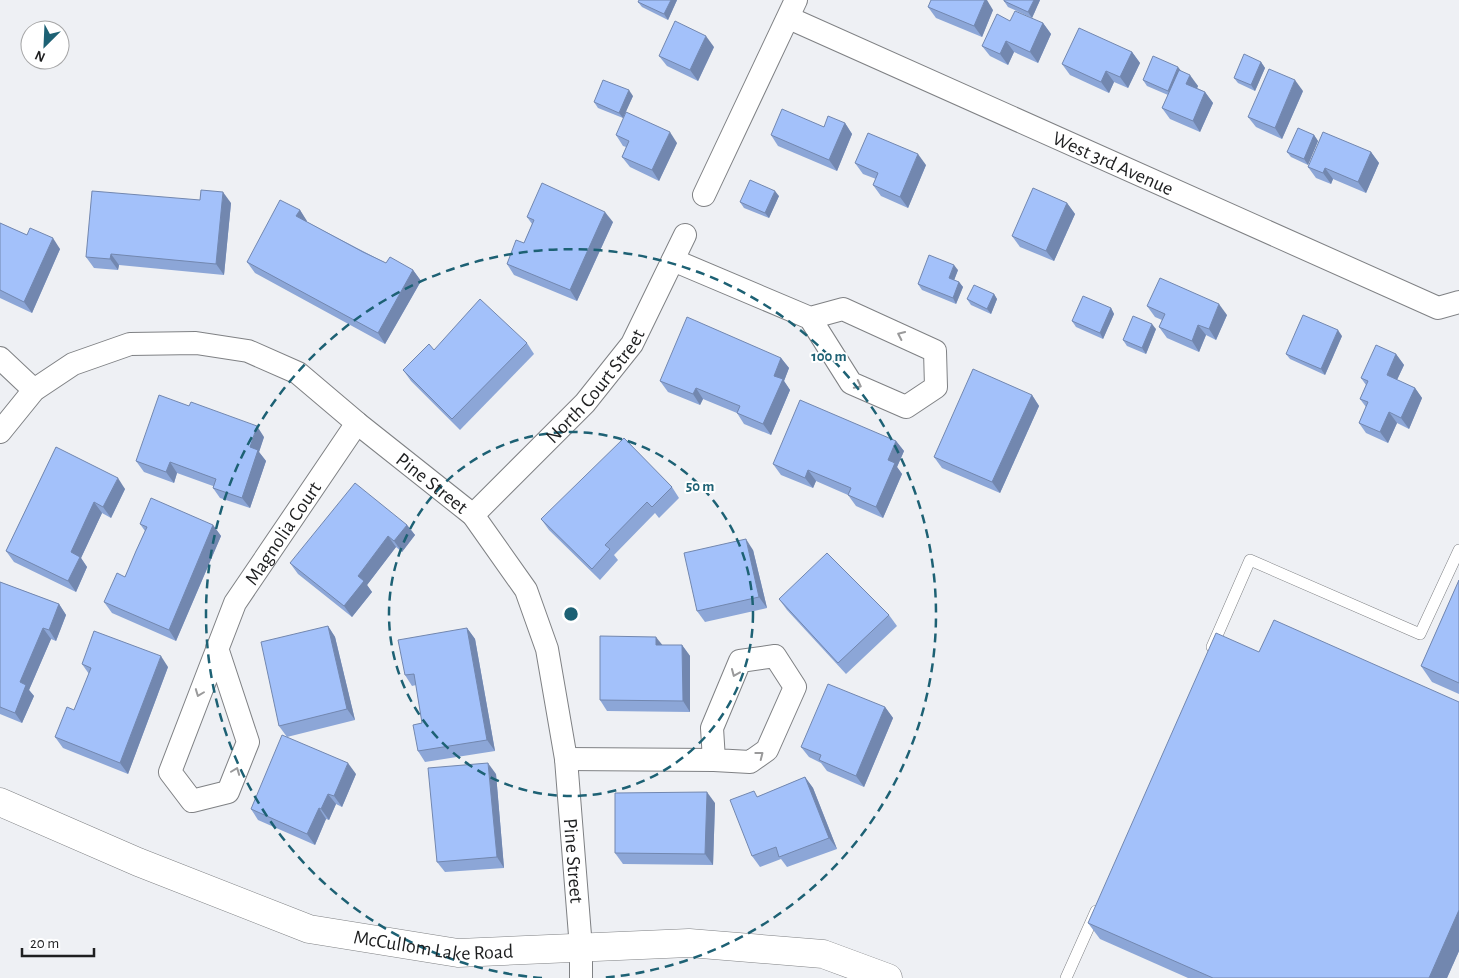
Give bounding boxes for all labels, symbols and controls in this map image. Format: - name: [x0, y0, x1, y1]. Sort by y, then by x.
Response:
- north arrow: [20, 20, 70, 70]
- text: N: [33, 48, 47, 64]
- street label: West 3rd Avenue: [1049, 128, 1176, 199]
- street label: North Court Street: [542, 326, 649, 447]
- one-way arrow: [897, 331, 906, 342]
- text: 100 m: [811, 349, 847, 364]
- one-way arrow: [853, 379, 862, 390]
- street label: Pine Street: [392, 449, 472, 518]
- street label: Magnolia Court: [241, 478, 326, 589]
- text: 50 m: [686, 479, 714, 494]
- centre of rings: [562, 605, 580, 623]
- one-way arrow: [731, 668, 742, 677]
- one-way arrow: [195, 688, 206, 697]
- one-way arrow: [754, 752, 763, 760]
- one-way arrow: [230, 767, 240, 776]
- street label: Pine Street: [560, 817, 586, 905]
- scale bar: [22, 926, 95, 958]
- street label: McCullom Lake Road: [352, 927, 514, 964]
- text: 20 m: [30, 936, 59, 951]

